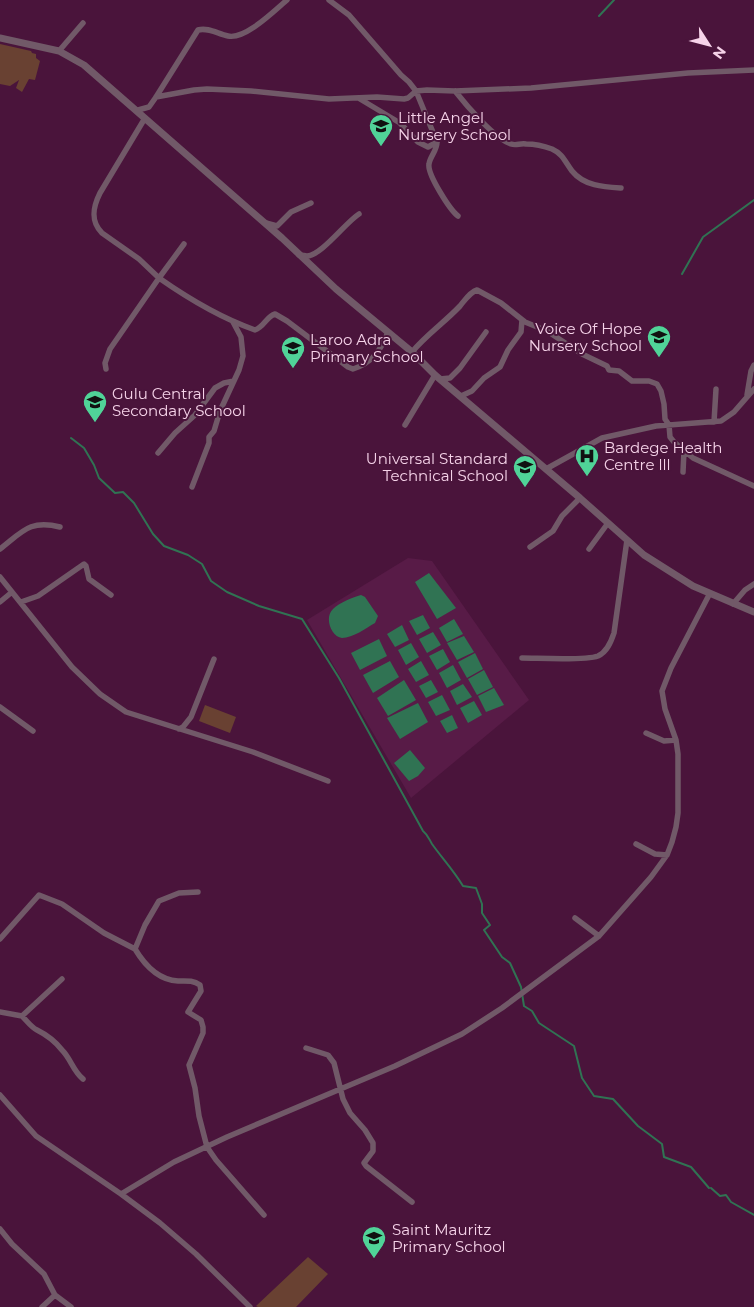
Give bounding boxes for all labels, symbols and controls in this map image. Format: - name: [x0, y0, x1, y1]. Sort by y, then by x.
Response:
- north arrow: [684, 20, 734, 70]
- text: N: [709, 43, 730, 63]
- place label: Little Angel Nursery School: [398, 108, 511, 144]
- school or university icon: Little Angel Nursery School: [368, 113, 394, 147]
- place label: Voice Of Hope Nursery School: [529, 319, 642, 355]
- school or university icon: Voice Of Hope Nursery School: [646, 324, 672, 358]
- place label: Laroo Adra Primary School: [310, 330, 424, 366]
- school or university icon: Laroo Adra Primary School: [280, 335, 306, 369]
- place label: Gulu Central Secondary School: [112, 384, 246, 420]
- school or university icon: Gulu Central Secondary School: [82, 389, 108, 423]
- place label: Bardege Health Centre lll: [604, 438, 723, 474]
- hospital icon: Bardege Health Centre lll: [574, 443, 600, 477]
- place label: Universal Standard Technical School: [366, 449, 508, 485]
- school or university icon: Universal Standard Technical School: [512, 454, 538, 488]
- place label: Saint Mauritz Primary School: [392, 1220, 506, 1256]
- school or university icon: Saint Mauritz Primary School: [361, 1225, 387, 1259]

